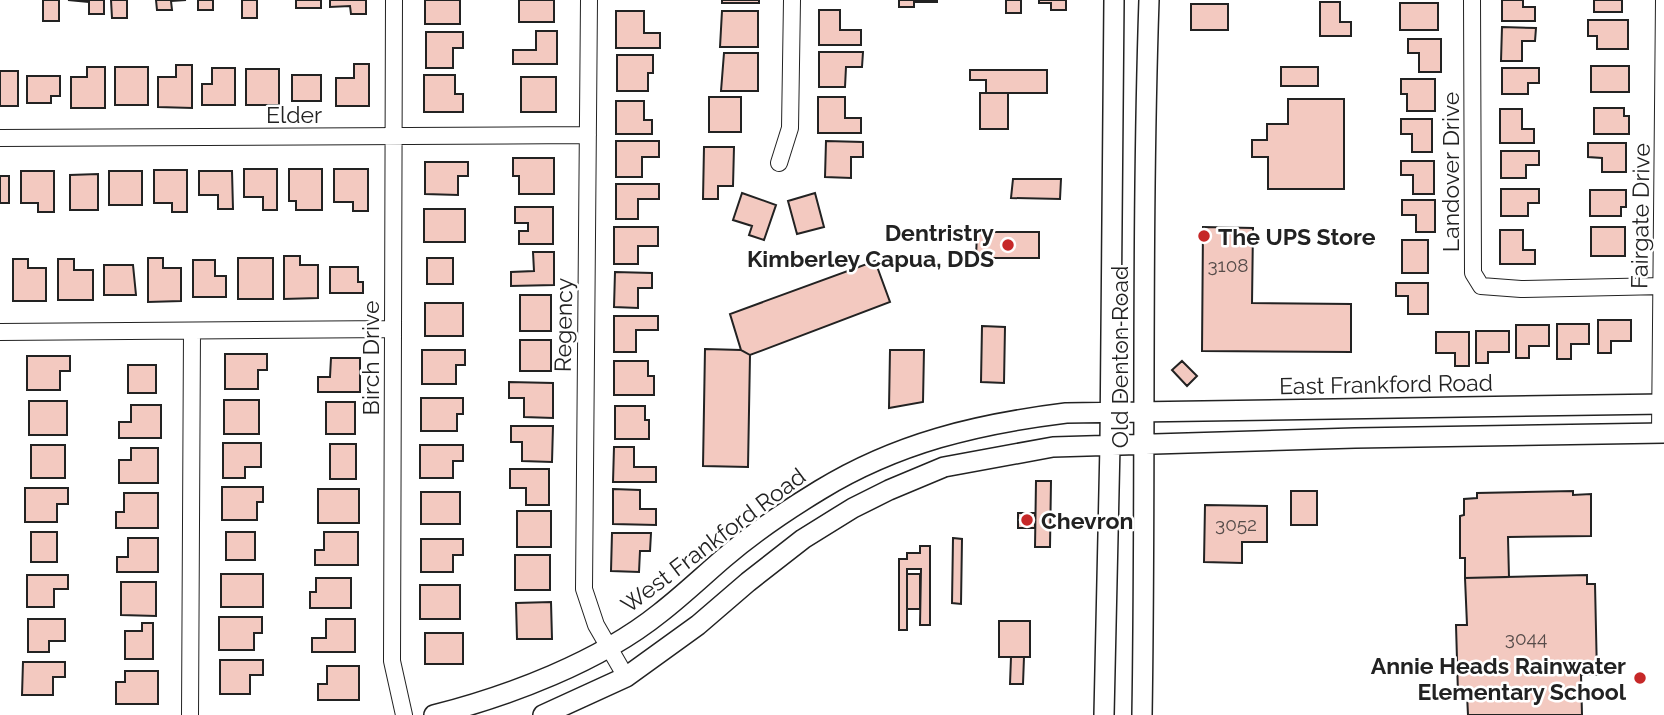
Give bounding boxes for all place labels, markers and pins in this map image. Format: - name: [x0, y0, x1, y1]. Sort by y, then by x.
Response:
- place label: Dentristry Kimberley Capua, DDS: [747, 219, 994, 272]
- place label: The UPS Store: [1218, 223, 1376, 250]
- marker: The UPS Store: [1196, 228, 1212, 244]
- marker: Dentristry Kimberley Capua, DDS: [1000, 237, 1016, 253]
- place label: Chevron: [1041, 507, 1133, 534]
- marker: Chevron: [1019, 512, 1035, 528]
- place label: Annie Heads Rainwater Elementary School: [1371, 652, 1627, 705]
- marker: Annie Heads Rainwater Elementary School: [1632, 670, 1648, 686]

